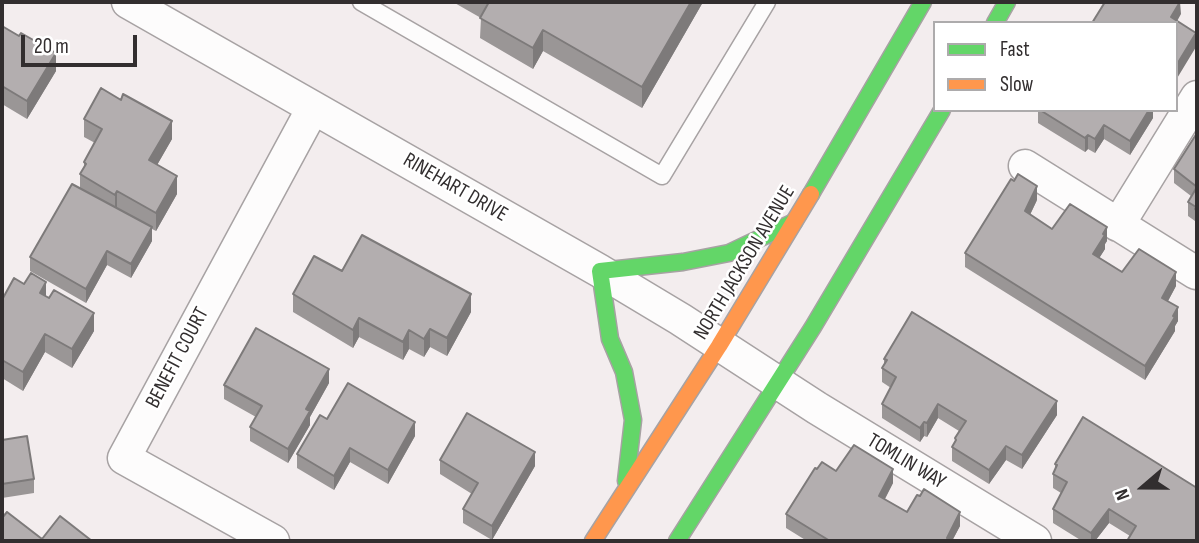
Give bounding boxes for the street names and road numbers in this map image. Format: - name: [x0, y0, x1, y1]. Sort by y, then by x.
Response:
- street label: RINEHART DRIVE: [398, 148, 512, 228]
- street label: NORTH JACKSON AVENUE: [689, 181, 801, 345]
- street label: BENEFIT COURT: [141, 303, 215, 413]
- street label: TOMLIN WAY: [862, 429, 950, 495]

